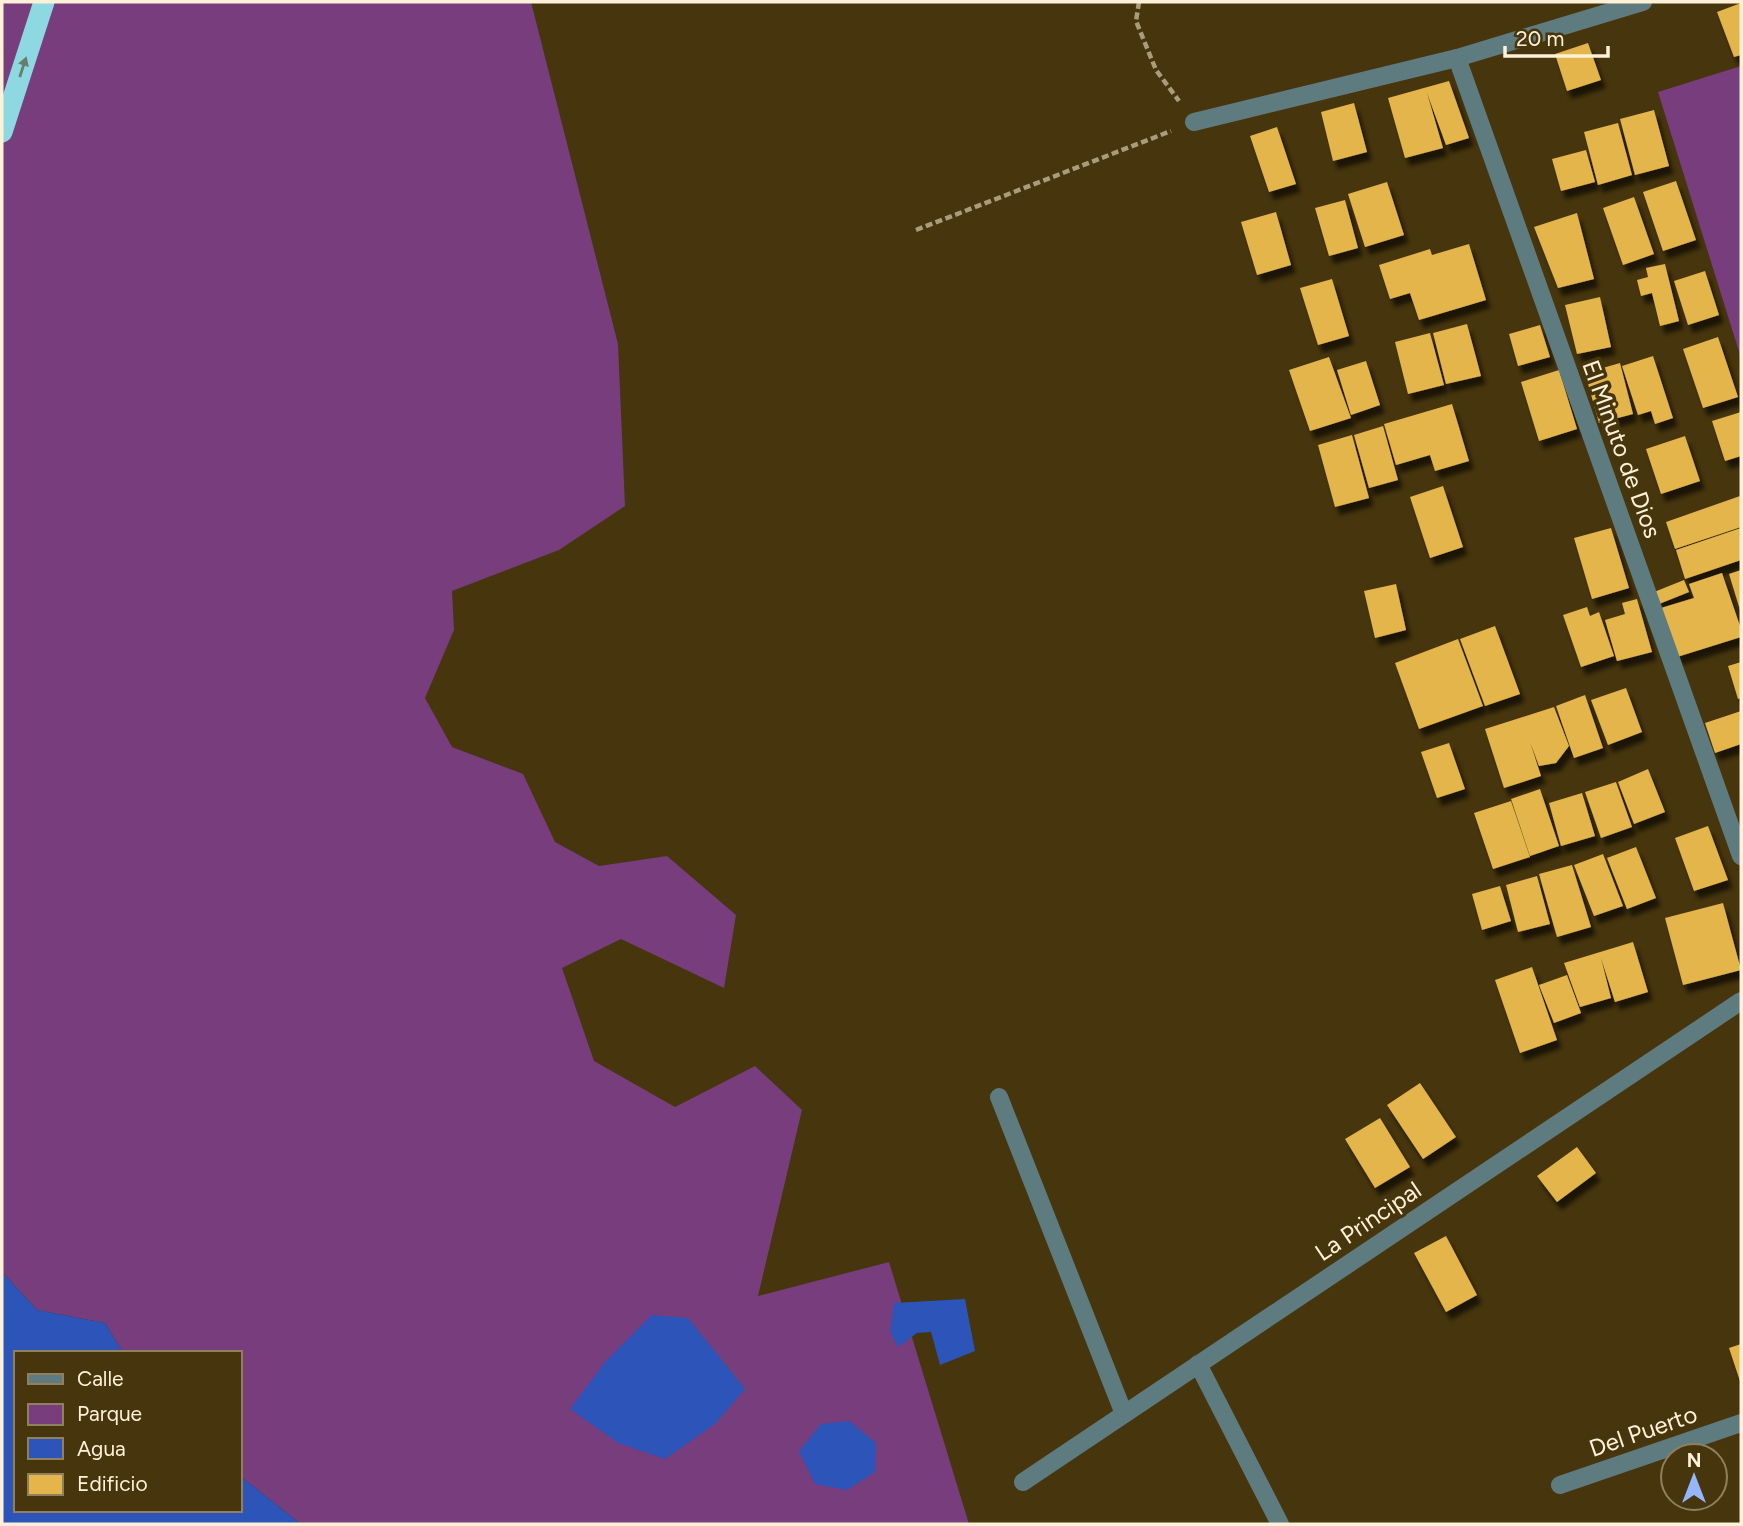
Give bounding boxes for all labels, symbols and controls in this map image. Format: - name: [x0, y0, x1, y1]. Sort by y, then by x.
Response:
- scale bar: [1505, 14, 1608, 58]
- text: 20 m: [1516, 26, 1564, 51]
- one-way arrow: [18, 56, 29, 77]
- street label: El Minuto de Dios: [1576, 356, 1668, 542]
- street label: La Principal: [1309, 1175, 1427, 1267]
- legend: [14, 1351, 242, 1512]
- text: Calle: [77, 1366, 124, 1391]
- street label: Del Puerto: [1585, 1399, 1701, 1463]
- text: Parque: [77, 1401, 142, 1426]
- text: Agua: [77, 1436, 126, 1461]
- north arrow: [1659, 1442, 1729, 1512]
- text: N: [1687, 1449, 1701, 1472]
- text: Edificio: [77, 1471, 148, 1496]

